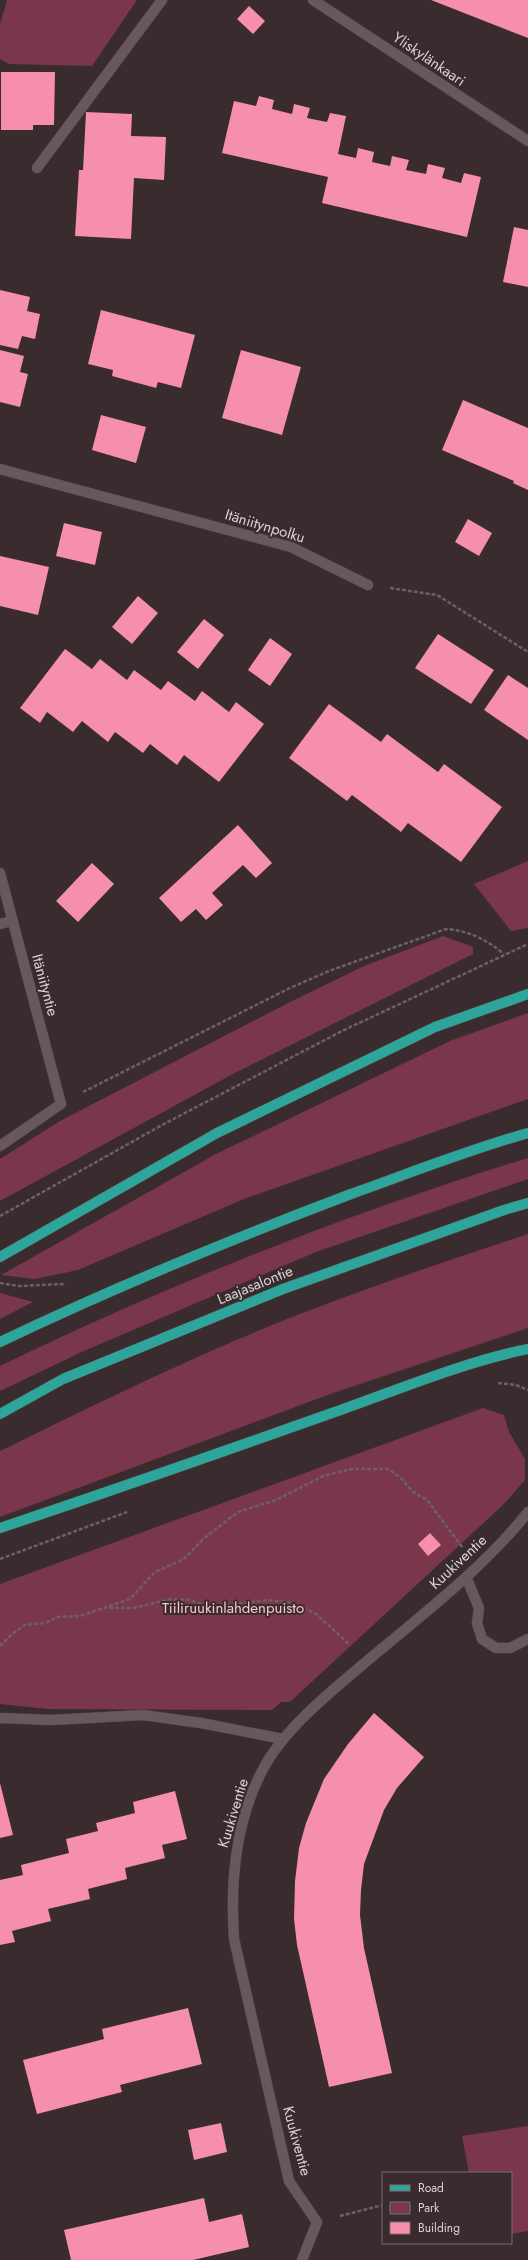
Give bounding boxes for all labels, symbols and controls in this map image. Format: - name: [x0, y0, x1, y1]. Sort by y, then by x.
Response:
- street label: Yliskylänkaari: [388, 26, 470, 92]
- street label: Itäniitynpolku: [222, 503, 308, 549]
- street label: Itäniityntie: [26, 951, 64, 1019]
- street label: Laajasalontie: [214, 1260, 297, 1310]
- street label: Kuukiventie: [424, 1529, 492, 1594]
- park label: Tiiliruukinlahdenpuisto: [162, 1597, 304, 1619]
- street label: Kuukiventie: [212, 1775, 254, 1850]
- street label: Kuukiventie: [277, 2104, 317, 2179]
- legend: [382, 2172, 512, 2244]
- text: Road: [418, 2179, 444, 2197]
- text: Park: [418, 2199, 440, 2217]
- text: Building: [418, 2219, 460, 2237]

